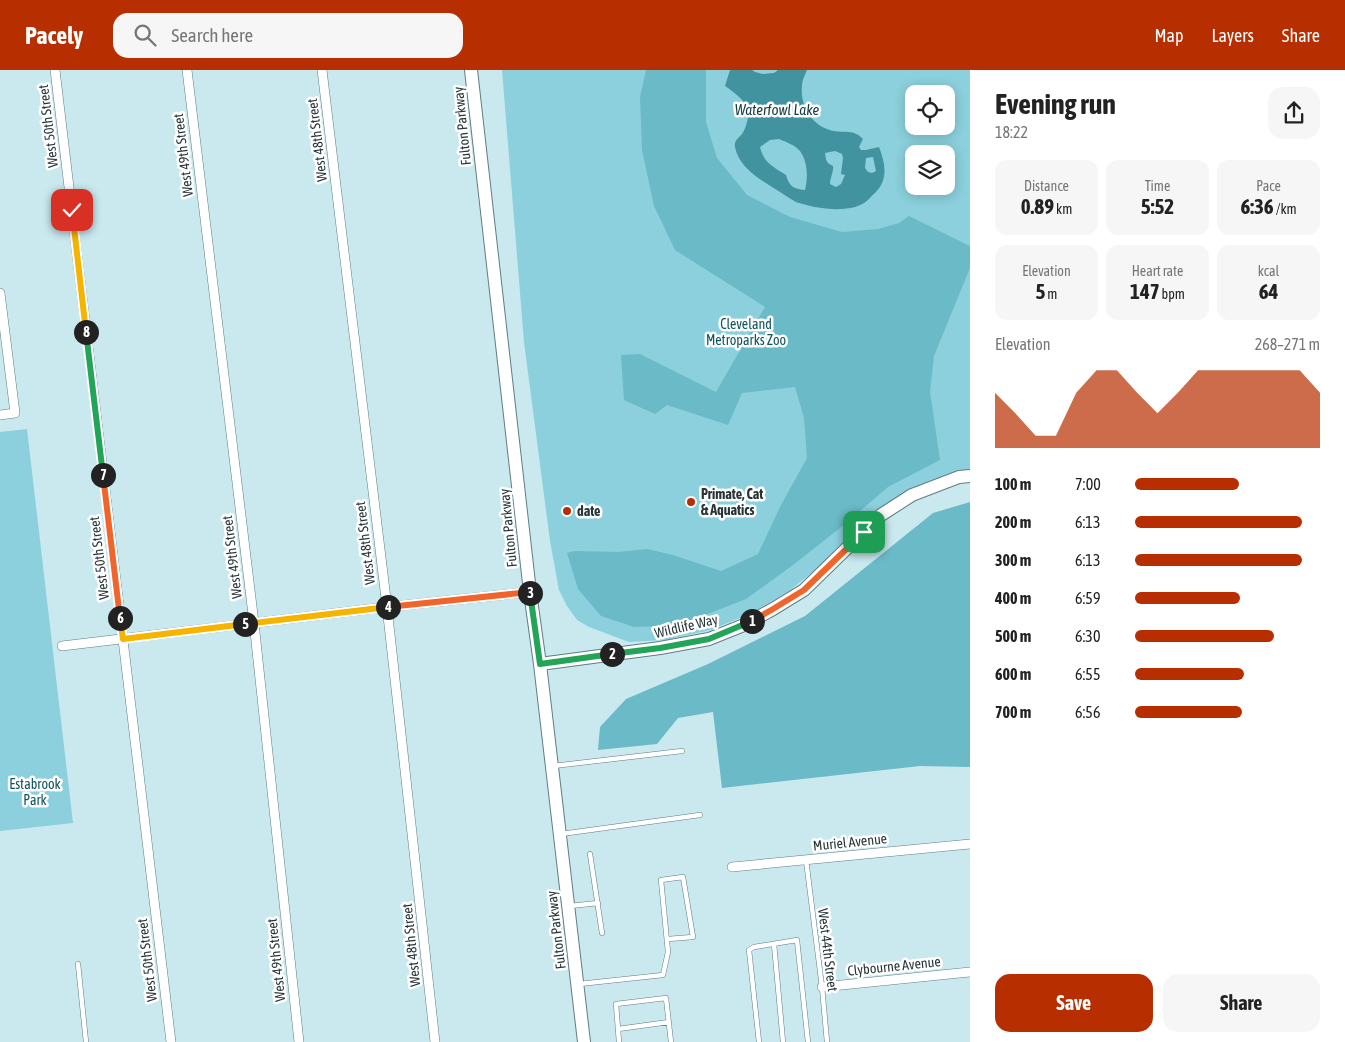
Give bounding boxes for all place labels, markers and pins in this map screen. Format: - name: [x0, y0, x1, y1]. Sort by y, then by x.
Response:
- pin: [51, 189, 93, 231]
- pin: 8: [74, 320, 98, 344]
- pin: 7: [90, 462, 116, 488]
- place label: Primate, Cat & Aquatics: [701, 486, 763, 518]
- marker: Primate, Cat & Aquatics: [685, 496, 697, 508]
- place label: date: [577, 503, 600, 519]
- marker: date: [561, 505, 573, 517]
- pin: [843, 511, 885, 553]
- pin: 3: [518, 580, 542, 606]
- pin: 4: [376, 594, 400, 620]
- pin: 6: [108, 606, 132, 630]
- pin: 1: [740, 608, 764, 634]
- pin: 5: [232, 612, 258, 636]
- pin: 2: [600, 642, 624, 666]

